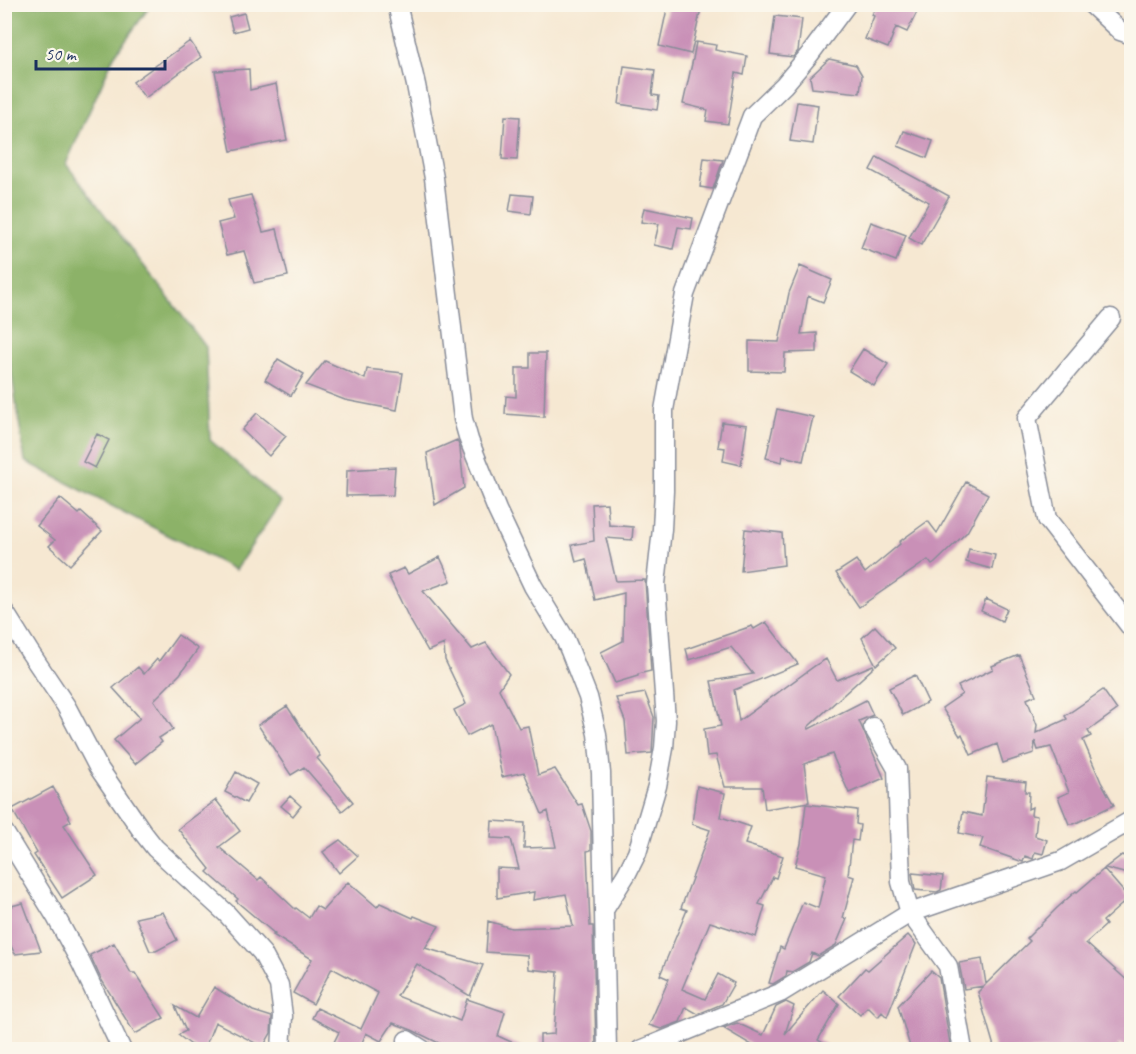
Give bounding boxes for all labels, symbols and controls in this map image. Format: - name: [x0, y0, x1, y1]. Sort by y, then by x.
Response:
- scale bar: [36, 33, 165, 71]
- text: 50 m: [45, 43, 78, 65]

